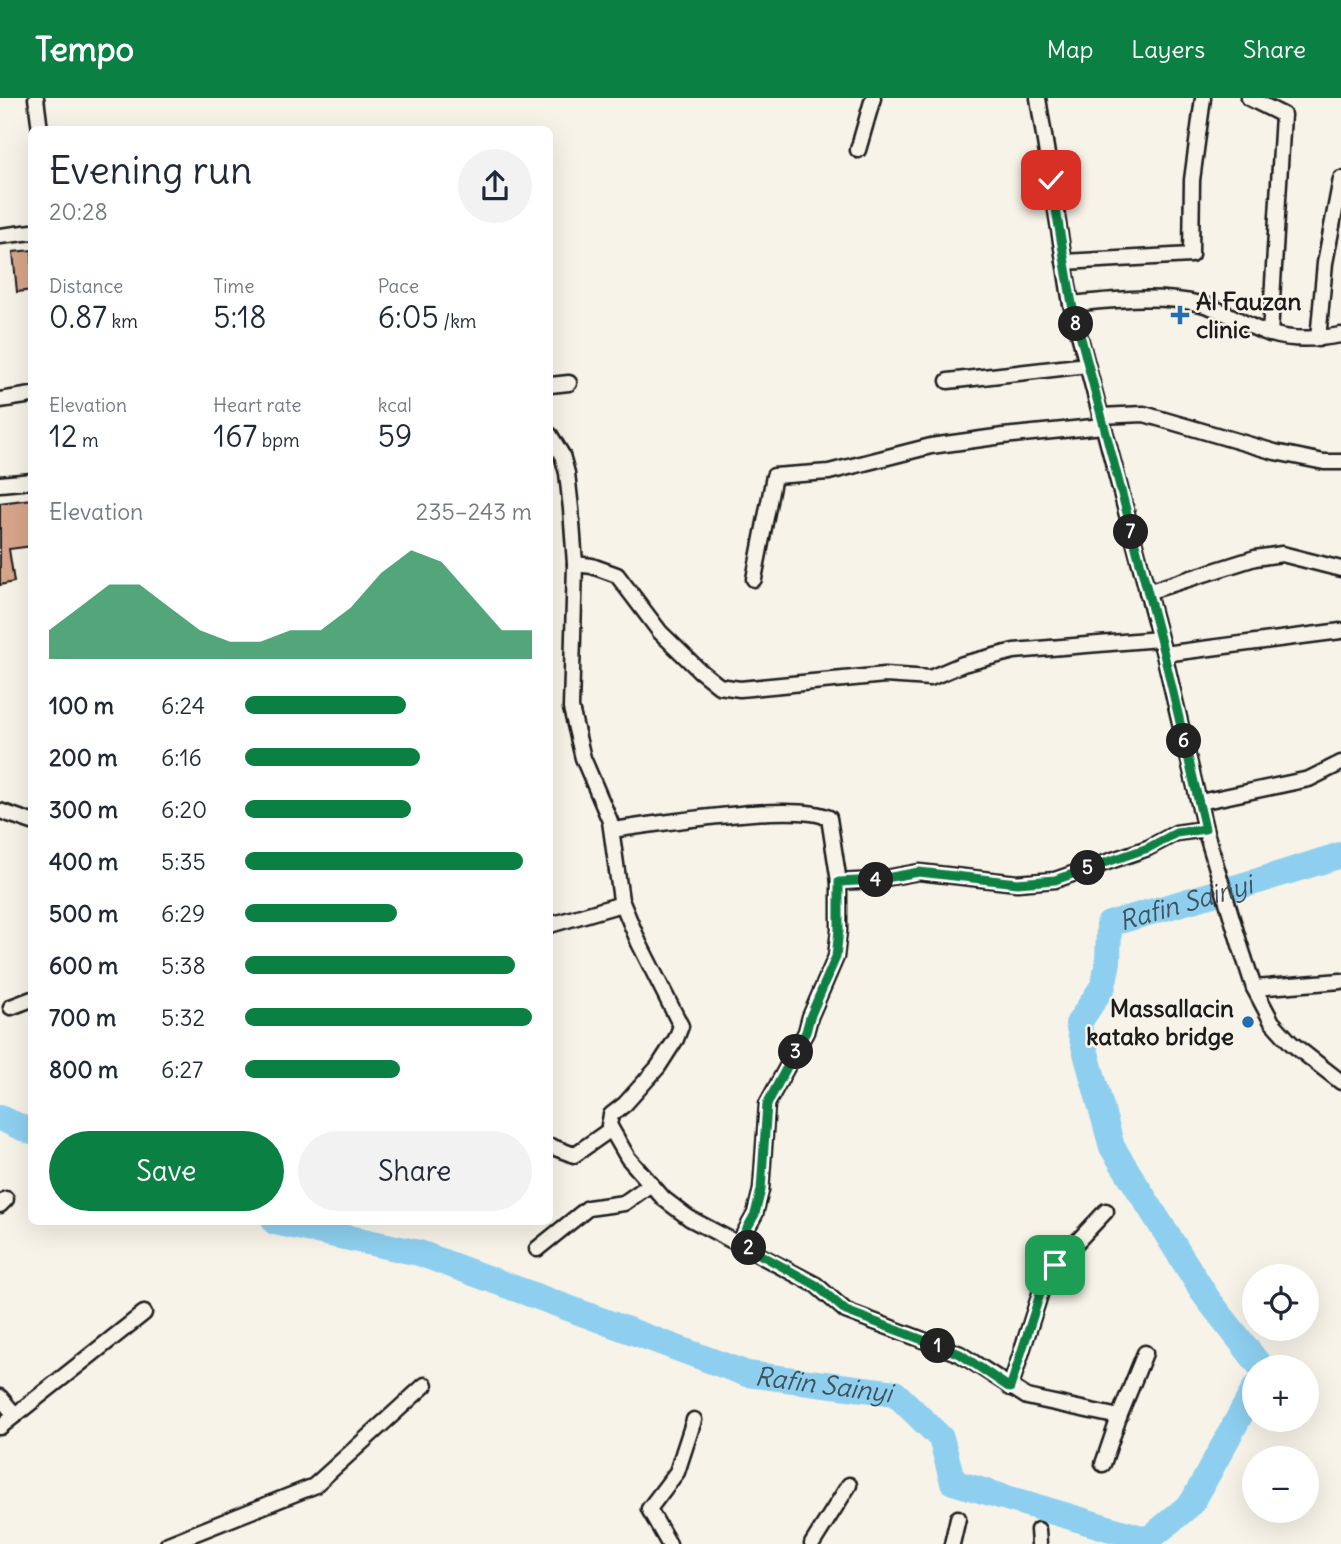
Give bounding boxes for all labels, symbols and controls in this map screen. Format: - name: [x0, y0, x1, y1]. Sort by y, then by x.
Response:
- text: Tempo: [35, 28, 134, 70]
- text: Map: [1047, 34, 1093, 64]
- text: Layers: [1131, 34, 1205, 64]
- text: Share: [1243, 34, 1306, 64]
- text: Evening run: [49, 147, 252, 194]
- button: share: [458, 149, 532, 223]
- pin: [1021, 150, 1081, 210]
- icon: check: [1032, 161, 1070, 199]
- text: 20:28: [49, 197, 108, 226]
- text: Distance: [49, 274, 123, 298]
- text: Time: [213, 274, 254, 298]
- text: Pace: [378, 274, 419, 298]
- place label: Al Fauzan clinic: [1196, 286, 1302, 344]
- text: 0.87: [49, 298, 107, 336]
- text: 5:18: [213, 298, 267, 336]
- text: 6:05: [378, 298, 439, 336]
- marker: Al Fauzan clinic: [1170, 305, 1190, 325]
- pin: 8: [1058, 306, 1094, 342]
- text: km: [107, 309, 138, 333]
- text: /km: [439, 309, 477, 333]
- text: 8: [1070, 311, 1081, 335]
- text: Elevation: [49, 393, 127, 417]
- text: Heart rate: [213, 393, 301, 417]
- text: kcal: [378, 393, 412, 417]
- text: 12: [49, 417, 77, 455]
- text: 167: [213, 417, 257, 455]
- text: 59: [378, 417, 412, 455]
- text: m: [77, 428, 99, 452]
- text: bpm: [257, 428, 300, 452]
- text: Elevation: [49, 497, 143, 526]
- text: 235–243 m: [416, 497, 532, 526]
- pin: 7: [1114, 514, 1148, 550]
- text: 7: [1126, 519, 1135, 543]
- text: 100 m: [49, 691, 114, 720]
- text: 6:24: [161, 691, 205, 720]
- pin: 6: [1166, 724, 1202, 758]
- text: 6: [1178, 728, 1189, 752]
- text: 200 m: [49, 743, 118, 772]
- text: 6:16: [161, 743, 202, 772]
- text: 300 m: [49, 795, 118, 824]
- text: 6:20: [161, 795, 207, 824]
- text: 400 m: [49, 847, 118, 876]
- text: 5:35: [161, 847, 206, 876]
- pin: 5: [1070, 850, 1106, 886]
- text: 5: [1082, 855, 1093, 879]
- pin: 4: [858, 862, 894, 898]
- water label: Rafin Sainyi: [1115, 866, 1259, 937]
- text: 4: [870, 867, 881, 891]
- text: 500 m: [49, 899, 118, 928]
- text: 6:29: [161, 899, 205, 928]
- text: 600 m: [49, 951, 118, 980]
- text: 5:38: [161, 951, 206, 980]
- place label: Massallacin katako bridge: [1086, 993, 1234, 1051]
- text: 700 m: [49, 1003, 116, 1032]
- text: 5:32: [161, 1003, 205, 1032]
- marker: Massallacin katako bridge: [1240, 1014, 1256, 1030]
- pin: 3: [778, 1034, 814, 1070]
- text: 3: [790, 1039, 801, 1063]
- text: 800 m: [49, 1055, 118, 1084]
- text: 6:27: [161, 1055, 203, 1084]
- button: Save: [49, 1131, 284, 1211]
- button: Share: [298, 1131, 532, 1211]
- pin: 2: [732, 1230, 766, 1266]
- text: 2: [743, 1235, 754, 1259]
- pin: [1025, 1235, 1085, 1295]
- icon: arrive: [1036, 1246, 1074, 1284]
- map controls: [1242, 1264, 1319, 1523]
- button: locate: [1242, 1264, 1319, 1341]
- pin: 1: [920, 1328, 956, 1364]
- text: 1: [934, 1333, 941, 1357]
- button: +: [1242, 1355, 1319, 1432]
- water label: Rafin Sainyi: [753, 1359, 897, 1409]
- button: −: [1242, 1446, 1319, 1523]

